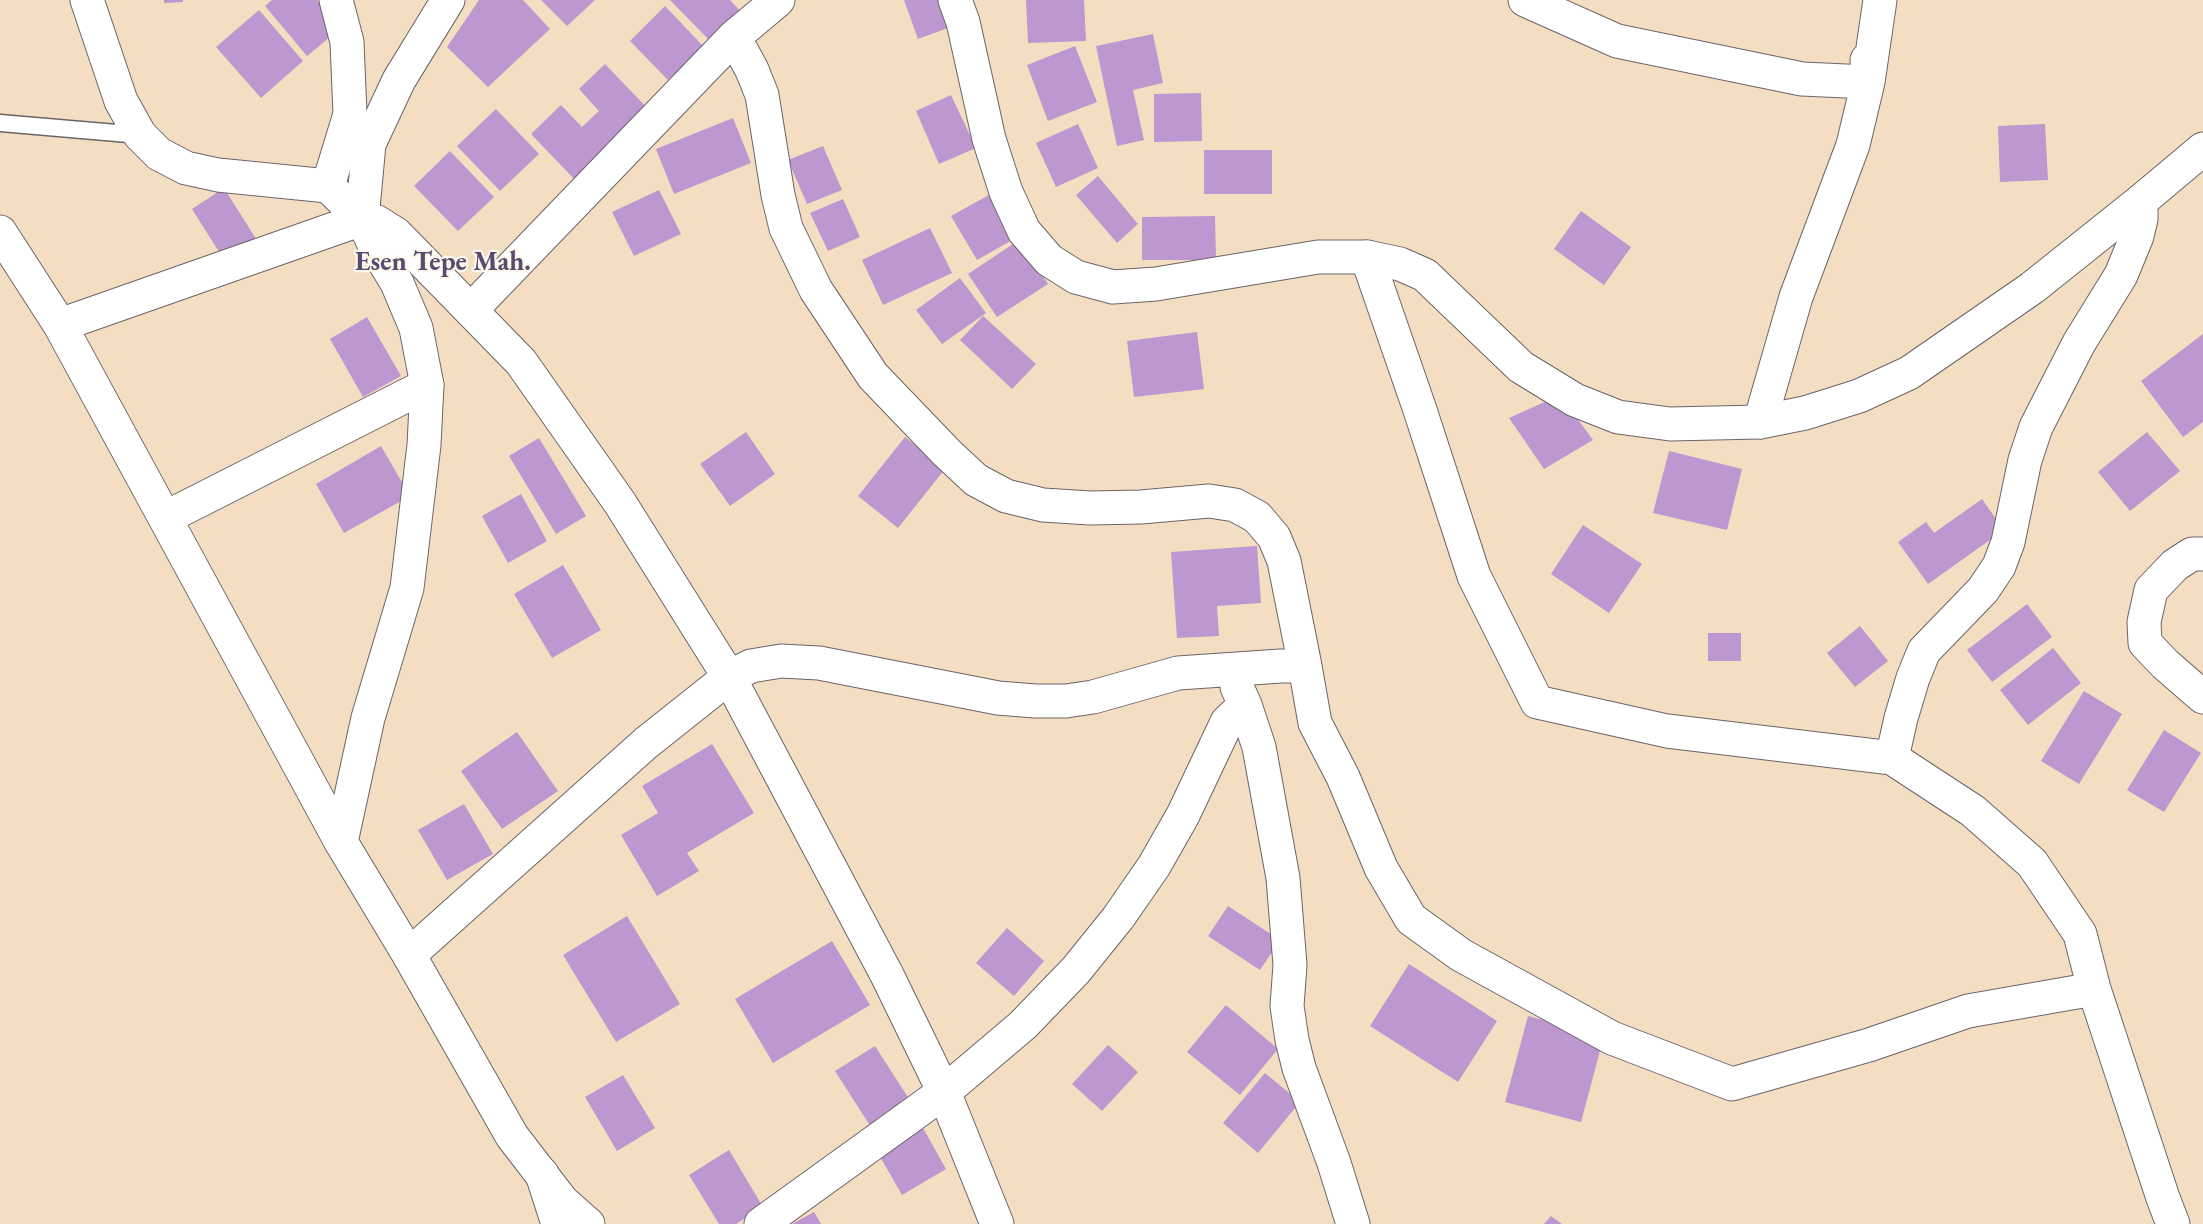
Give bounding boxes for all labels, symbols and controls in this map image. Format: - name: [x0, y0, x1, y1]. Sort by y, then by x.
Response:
- district label: Esen Tepe Mah.: [355, 247, 531, 279]

